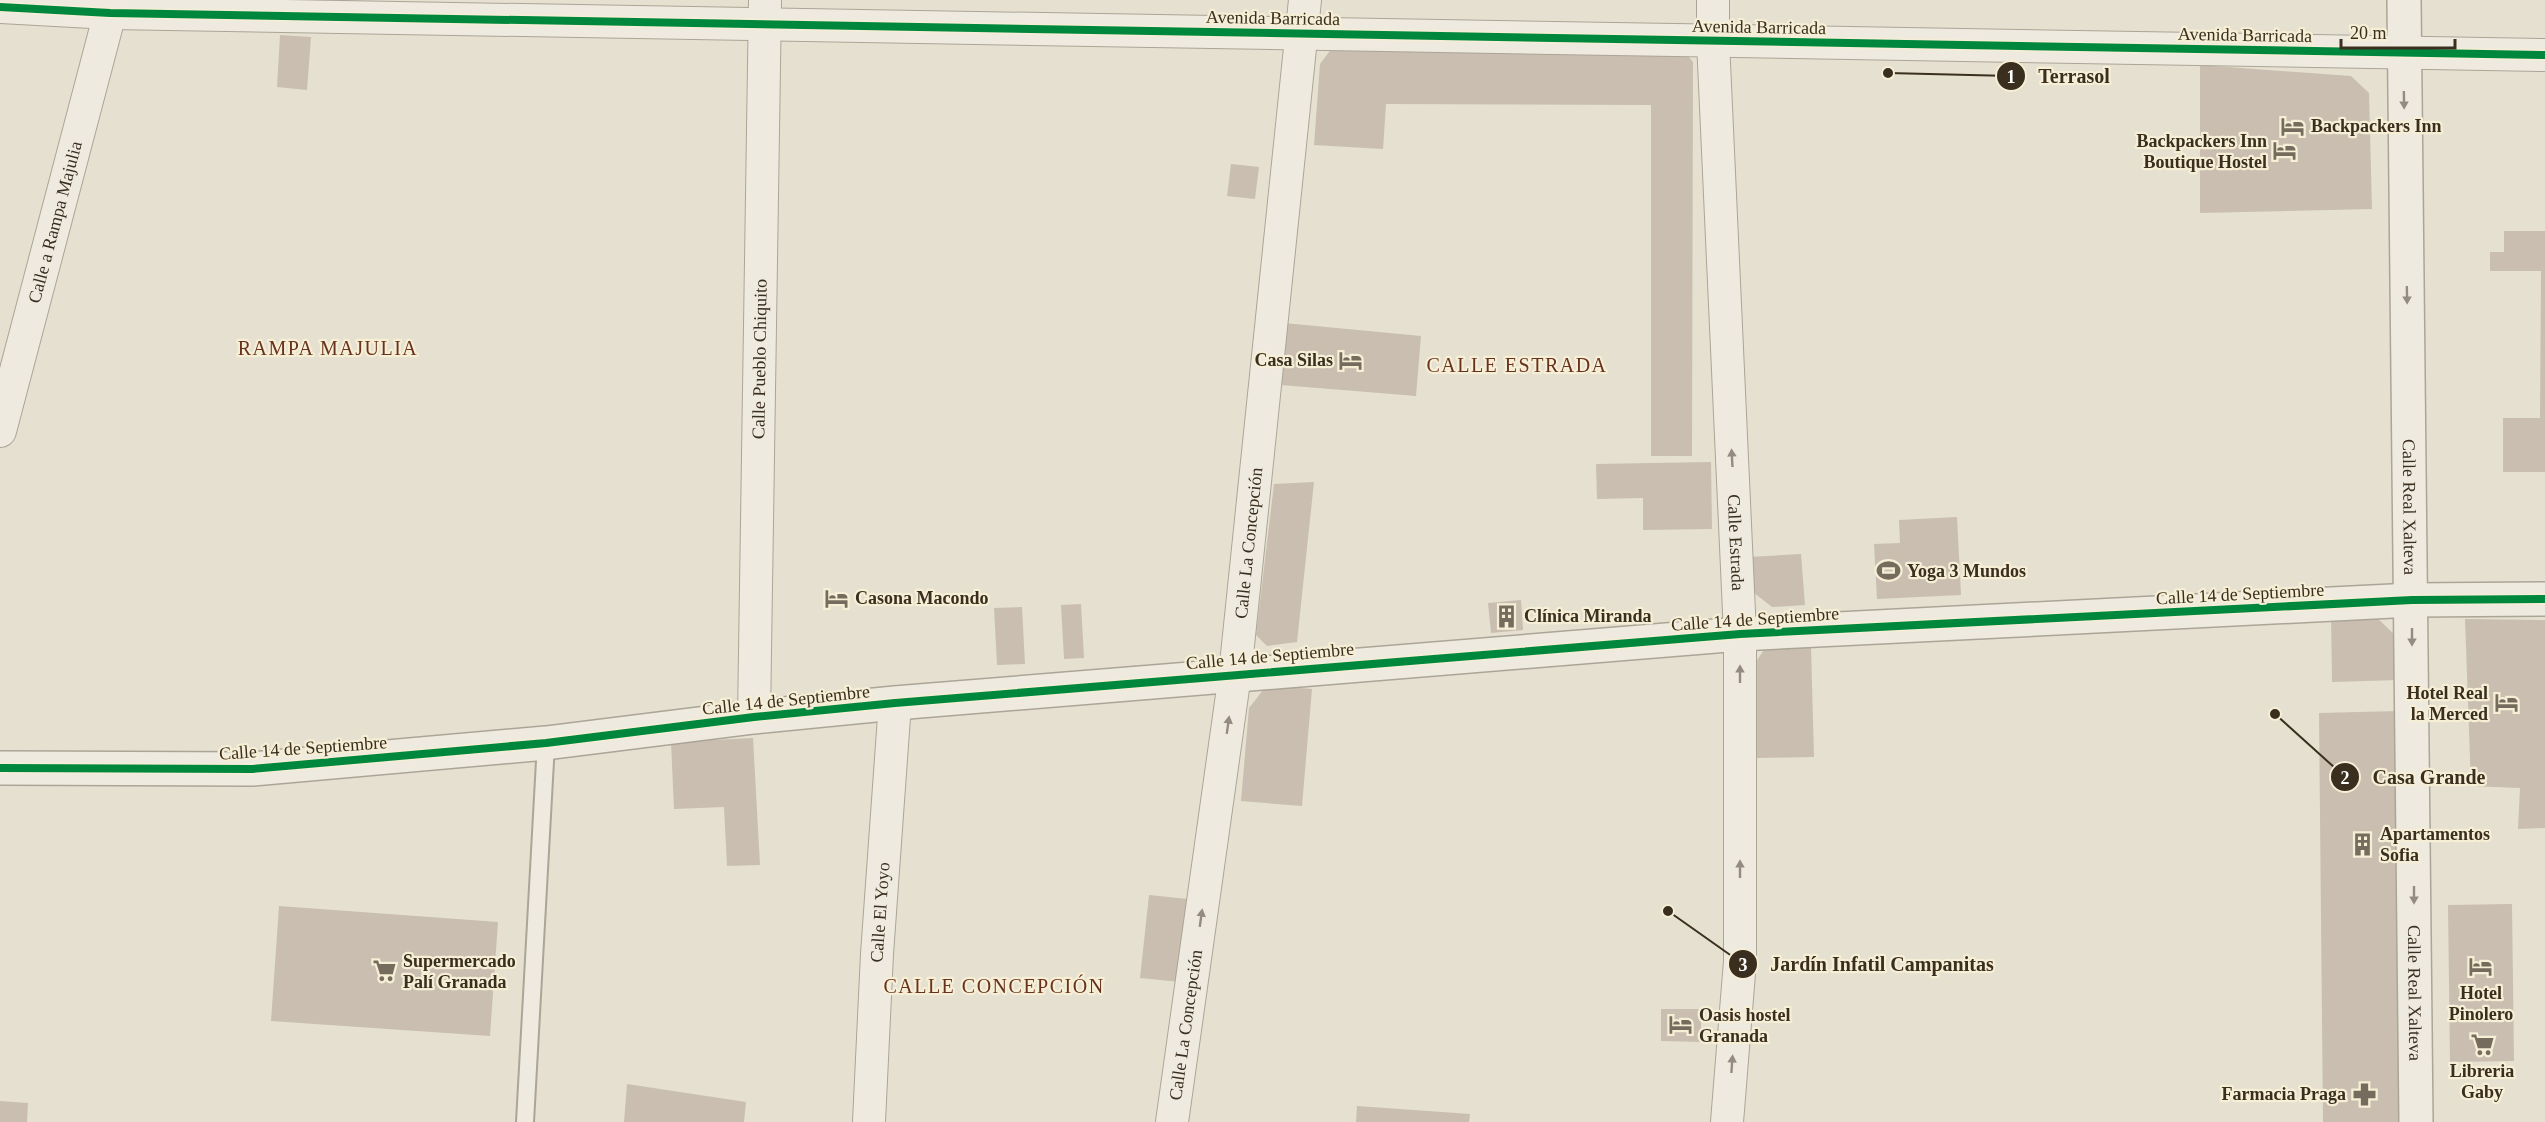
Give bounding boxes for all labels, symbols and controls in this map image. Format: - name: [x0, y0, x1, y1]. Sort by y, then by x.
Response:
- street label: Avenida Barricada: [1206, 7, 1340, 29]
- scale bar: [2341, 12, 2455, 50]
- street label: Avenida Barricada: [1692, 16, 1826, 38]
- text: 20 m: [2350, 23, 2387, 43]
- street label: Avenida Barricada: [2178, 24, 2312, 46]
- callout: Terrasol: [1996, 57, 2122, 95]
- text: Terrasol: [2038, 65, 2110, 87]
- text: 1: [2007, 67, 2016, 87]
- one-way arrow: [2399, 91, 2409, 110]
- hotel icon: Backpackers Inn: [2280, 113, 2306, 139]
- place label: Backpackers Inn: [2311, 116, 2442, 136]
- place label: Backpackers Inn Boutique Hostel: [2136, 131, 2267, 172]
- hotel icon: Backpackers Inn Boutique Hostel: [2272, 138, 2298, 164]
- street label: Calle a Rampa Majulia: [24, 139, 86, 305]
- street label: Calle Pueblo Chiquito: [748, 279, 771, 439]
- one-way arrow: [2402, 286, 2412, 305]
- district label: RAMPA MAJULIA: [238, 337, 418, 359]
- hotel icon: Casa Silas: [1338, 347, 1364, 373]
- place label: Casa Silas: [1254, 350, 1333, 370]
- district label: CALLE ESTRADA: [1426, 354, 1608, 376]
- street label: Calle Real Xalteva: [2399, 439, 2420, 575]
- one-way arrow: [1727, 449, 1736, 468]
- street label: Calle La Concepción: [1231, 466, 1266, 620]
- street label: Calle Estrada: [1724, 494, 1748, 591]
- sports icon: Yoga 3 Mundos: [1876, 558, 1902, 584]
- place label: Yoga 3 Mundos: [1907, 561, 2026, 581]
- street label: Calle 14 de Septiembre: [2155, 580, 2325, 608]
- hotel icon: Casona Macondo: [824, 585, 850, 611]
- place label: Casona Macondo: [855, 588, 989, 608]
- building icon: Clínica Miranda: [1493, 603, 1519, 629]
- street label: Calle 14 de Septiembre: [1670, 603, 1840, 635]
- place label: Clínica Miranda: [1524, 606, 1652, 626]
- one-way arrow: [2407, 628, 2417, 647]
- street label: Calle 14 de Septiembre: [1185, 639, 1355, 673]
- one-way arrow: [1735, 664, 1745, 683]
- street label: Calle 14 de Septiembre: [701, 681, 871, 719]
- place label: Hotel Real la Merced: [2407, 683, 2488, 724]
- hotel icon: Hotel Real la Merced: [2493, 690, 2519, 716]
- one-way arrow: [1223, 716, 1233, 735]
- street label: Calle 14 de Septiembre: [218, 732, 388, 764]
- callout: Casa Grande: [2330, 758, 2497, 796]
- text: Casa Grande: [2373, 766, 2486, 788]
- text: 2: [2341, 768, 2350, 788]
- place label: Apartamentos Sofia: [2380, 824, 2490, 865]
- building icon: Apartamentos Sofia: [2349, 831, 2375, 857]
- one-way arrow: [1735, 859, 1745, 878]
- street label: Calle El Yoyo: [867, 861, 894, 963]
- one-way arrow: [2409, 886, 2419, 905]
- one-way arrow: [1196, 909, 1205, 928]
- street label: Calle Real Xalteva: [2404, 925, 2425, 1061]
- callout: Jardín Infatil Campanitas: [1728, 945, 2006, 983]
- street label: Calle La Concepción: [1165, 948, 1206, 1102]
- place label: Supermercado Palí Granada: [403, 951, 516, 992]
- text: Jardín Infatil Campanitas: [1770, 953, 1994, 976]
- hotel icon: Hotel Pinolero: [2468, 954, 2494, 980]
- text: 3: [1739, 955, 1748, 975]
- supermarket icon: Supermercado Palí Granada: [372, 958, 398, 984]
- district label: CALLE CONCEPCIÓN: [883, 974, 1105, 997]
- place label: Hotel Pinolero: [2449, 983, 2513, 1024]
- place label: Oasis hostel Granada: [1699, 1005, 1791, 1046]
- hotel icon: Oasis hostel Granada: [1668, 1012, 1694, 1038]
- supermarket icon: Libreria Gaby: [2469, 1032, 2495, 1058]
- one-way arrow: [1727, 1054, 1737, 1073]
- place label: Libreria Gaby: [2450, 1061, 2514, 1102]
- pharmacy icon: Farmacia Praga: [2351, 1081, 2377, 1107]
- place label: Farmacia Praga: [2222, 1084, 2346, 1104]

